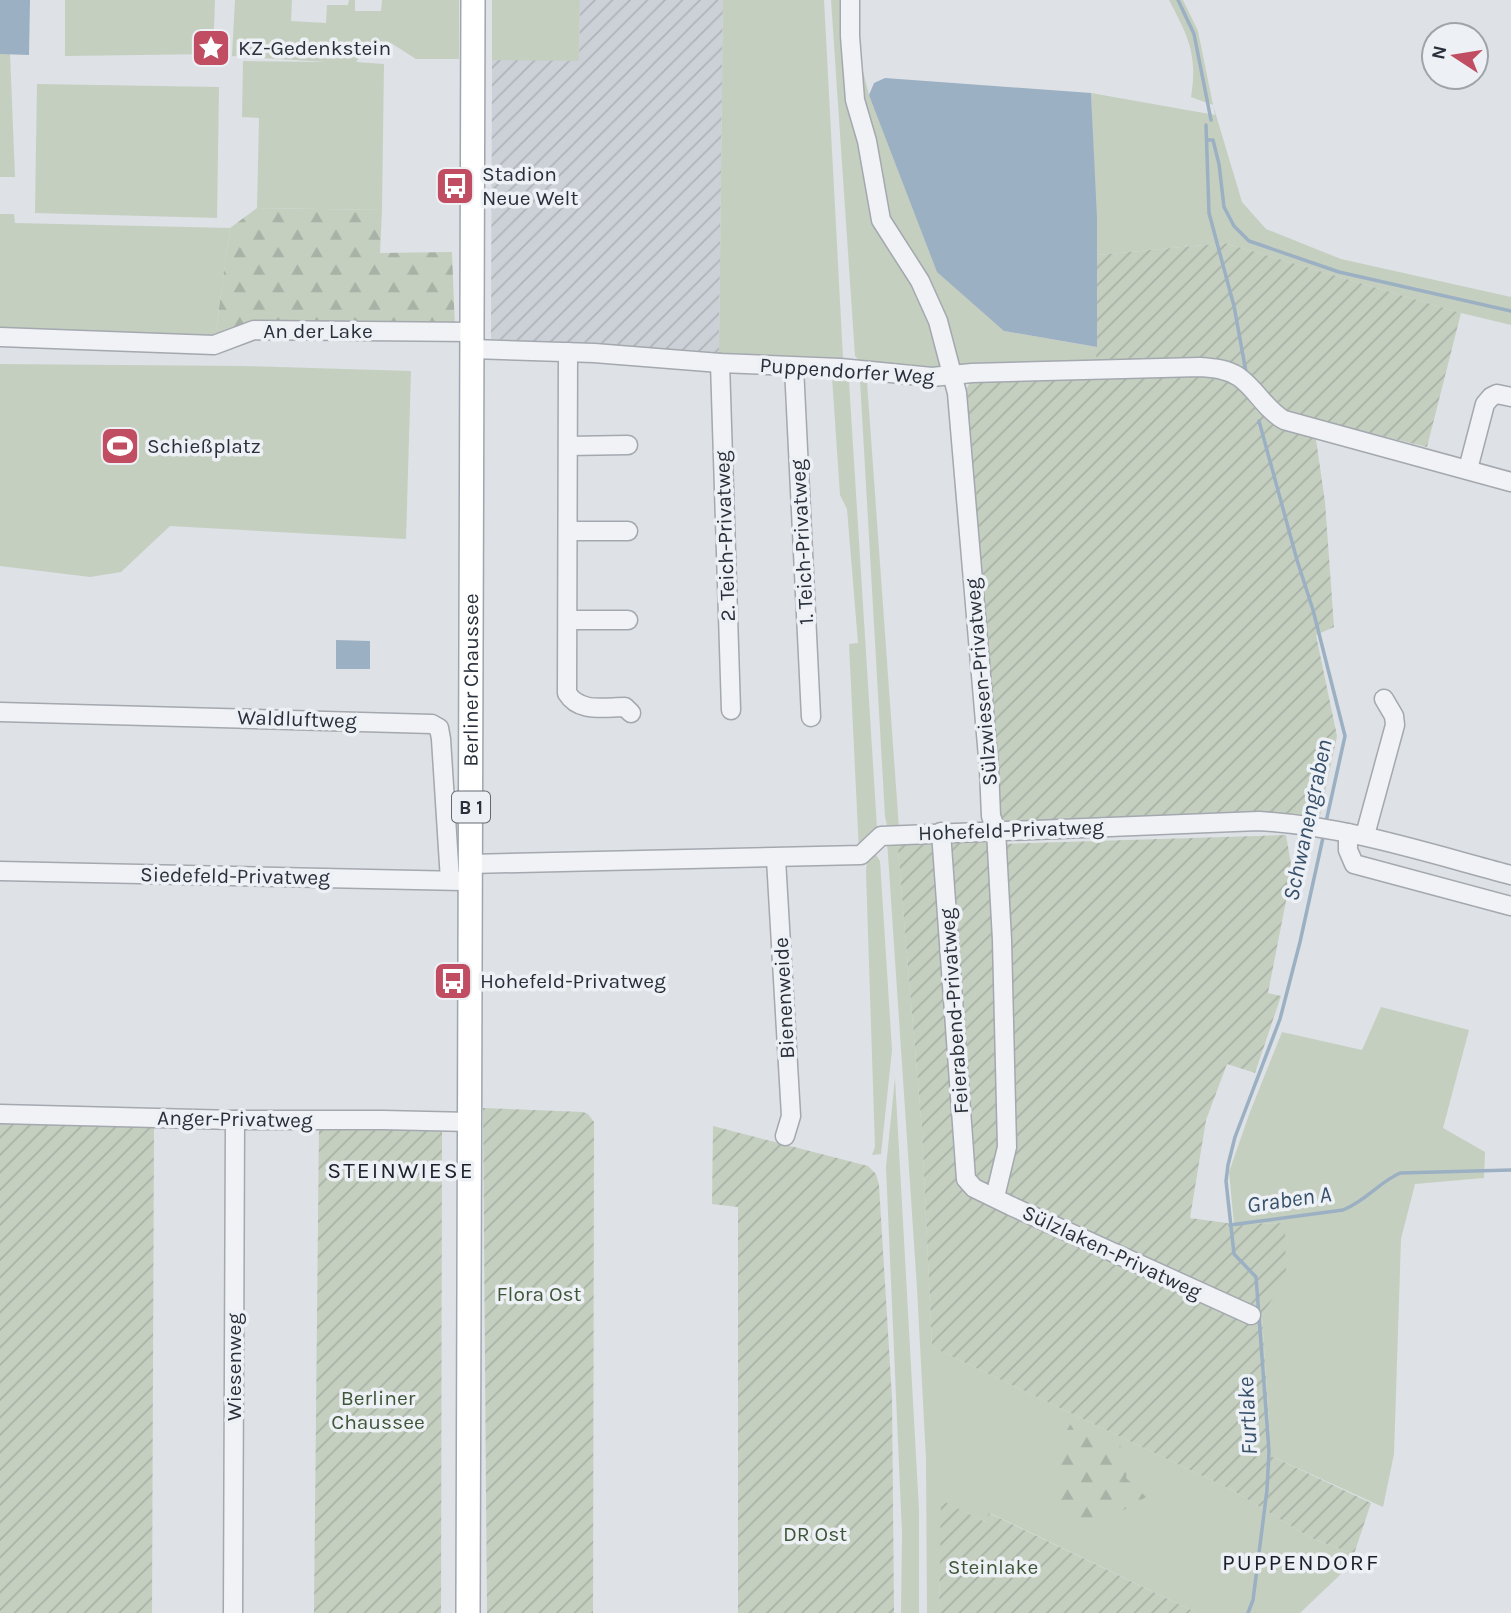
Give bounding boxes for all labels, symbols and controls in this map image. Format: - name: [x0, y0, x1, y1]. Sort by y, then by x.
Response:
- north arrow: [1420, 21, 1490, 91]
- place icon: KZ-Gedenkstein: [190, 27, 232, 69]
- place label: KZ-Gedenkstein: [238, 36, 391, 60]
- text: N: [1427, 44, 1452, 62]
- place label: Stadion Neue Welt: [482, 162, 578, 210]
- bus stop icon: Stadion Neue Welt: [434, 165, 476, 207]
- street label: An der Lake: [263, 319, 373, 343]
- street label: Puppendorfer Weg: [759, 353, 935, 389]
- sports icon: Schießplatz: [99, 425, 141, 467]
- place label: Schießplatz: [147, 434, 261, 458]
- street label: 2. Teich-Privatweg: [710, 450, 740, 622]
- street label: 1. Teich-Privatweg: [786, 458, 818, 625]
- street label: Sülzwiesen-Privatweg: [960, 577, 1002, 787]
- street label: Berliner Chaussee: [459, 593, 483, 767]
- street label: Waldluftweg: [237, 705, 357, 733]
- water label: Schwanengraben: [1277, 737, 1338, 903]
- road number: B 1: [452, 792, 490, 822]
- street label: Hohefeld-Privatweg: [918, 815, 1104, 845]
- street label: Siedefeld-Privatweg: [140, 862, 330, 890]
- street label: Feierabend-Privatweg: [935, 907, 973, 1115]
- street label: Bienenweide: [769, 937, 799, 1059]
- bus stop icon: Hohefeld-Privatweg: [432, 960, 474, 1002]
- place label: Hohefeld-Privatweg: [480, 969, 666, 993]
- street label: Anger-Privatweg: [157, 1106, 313, 1132]
- district label: STEINWIESE: [327, 1157, 475, 1184]
- water label: Graben A: [1245, 1180, 1333, 1219]
- street label: Sülzlaken-Privatweg: [1019, 1200, 1205, 1304]
- park label: Flora Ost: [497, 1282, 582, 1306]
- street label: Wiesenweg: [222, 1313, 246, 1421]
- water label: Furtlake: [1232, 1376, 1263, 1456]
- park label: Berliner Chaussee: [331, 1386, 425, 1434]
- park label: DR Ost: [783, 1522, 847, 1546]
- district label: PUPPENDORF: [1222, 1549, 1380, 1576]
- park label: Steinlake: [948, 1555, 1038, 1579]

